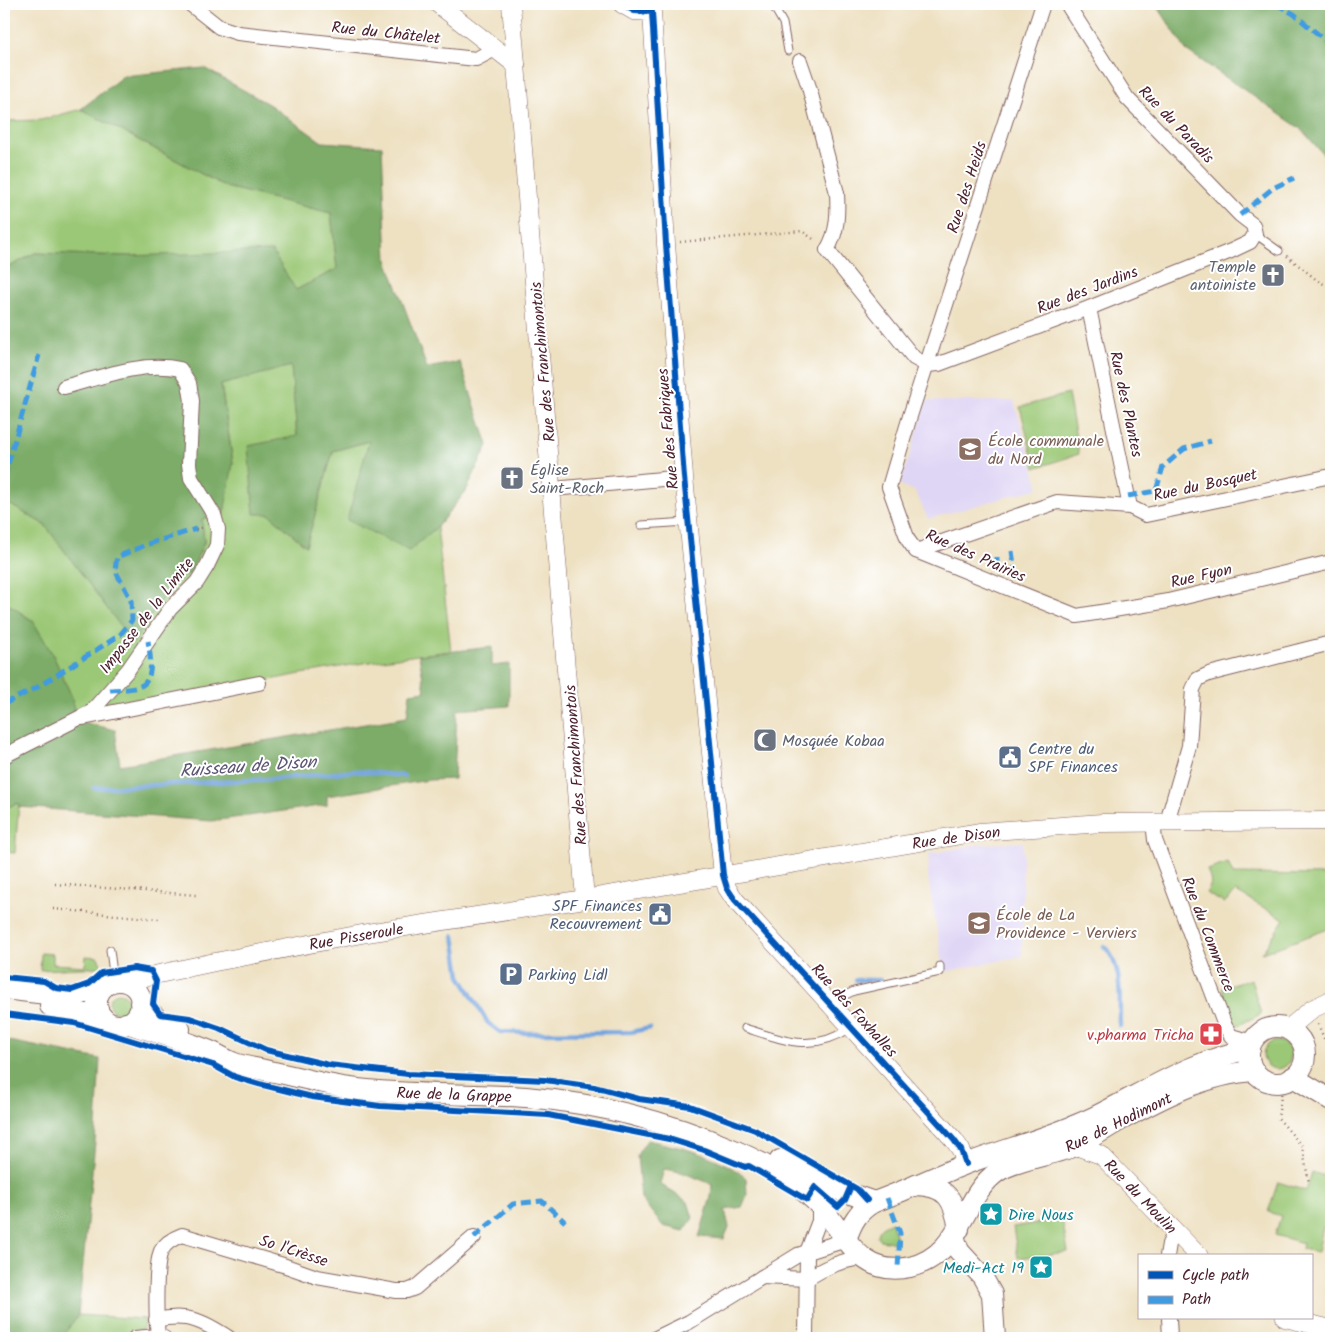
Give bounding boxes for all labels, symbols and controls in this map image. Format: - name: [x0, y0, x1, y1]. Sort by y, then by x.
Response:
- street label: Rue du Châtelet: [330, 15, 442, 52]
- street label: Rue du Paradis: [1132, 80, 1220, 170]
- street label: Rue des Heids: [941, 138, 994, 237]
- place label: Temple antoiniste: [1190, 255, 1256, 298]
- street label: Rue des Jardins: [1033, 260, 1142, 321]
- church icon: Temple antoiniste: [1260, 262, 1286, 288]
- street label: Rue des Franchimontois: [524, 280, 563, 443]
- street label: Rue des Plantes: [1102, 349, 1149, 460]
- street label: Rue des Fabriques: [651, 367, 686, 491]
- place label: École communale du Nord: [988, 429, 1104, 472]
- school or university icon: École communale du Nord: [957, 436, 983, 462]
- place label: Église Saint-Roch: [530, 458, 604, 501]
- street label: Rue du Bosquet: [1151, 462, 1260, 509]
- church icon: Église Saint-Roch: [499, 465, 525, 491]
- street label: Rue des Prairies: [921, 523, 1030, 590]
- street label: Impasse de la Limite: [94, 552, 201, 680]
- street label: Rue Fyon: [1168, 557, 1235, 596]
- street label: Rue des Franchimontois: [558, 684, 595, 846]
- mosque icon: Mosquée Kobaa: [752, 727, 778, 753]
- place label: Mosquée Kobaa: [782, 729, 885, 754]
- place label: Centre du SPF Finances: [1028, 737, 1118, 780]
- public building icon: Centre du SPF Finances: [997, 744, 1023, 770]
- water label: Ruisseau de Dison: [179, 748, 319, 787]
- street label: Rue de Dison: [910, 820, 1002, 857]
- street label: Rue du Commerce: [1174, 873, 1241, 996]
- place label: SPF Finances Recouvrement: [549, 894, 643, 937]
- public building icon: SPF Finances Recouvrement: [647, 901, 673, 927]
- place label: École de La Providence - Verviers: [996, 903, 1137, 946]
- school or university icon: École de La Providence - Verviers: [966, 910, 992, 936]
- street label: Rue Pisseroule: [307, 917, 405, 958]
- street label: Rue des Foxhalles: [805, 958, 903, 1064]
- parking icon: Parking Lidl: [498, 961, 524, 987]
- place label: Parking Lidl: [528, 963, 608, 988]
- pharmacy icon: v.pharma Tricha: [1198, 1021, 1224, 1047]
- place label: v.pharma Tricha: [1087, 1023, 1194, 1048]
- street label: Rue de la Grappe: [396, 1081, 512, 1110]
- street label: Rue de Hodimont: [1061, 1086, 1177, 1160]
- street label: Rue du Moulin: [1097, 1154, 1182, 1240]
- place icon: Dire Nous: [978, 1201, 1004, 1227]
- place label: Dire Nous: [1008, 1203, 1074, 1228]
- street label: So l'Crèsse: [256, 1229, 331, 1274]
- place icon: Medi-Act 19: [1028, 1254, 1054, 1280]
- legend: [1138, 1254, 1312, 1320]
- place label: Medi-Act 19: [943, 1256, 1024, 1281]
- text: Cycle path: [1182, 1264, 1249, 1288]
- text: Path: [1182, 1288, 1211, 1312]

